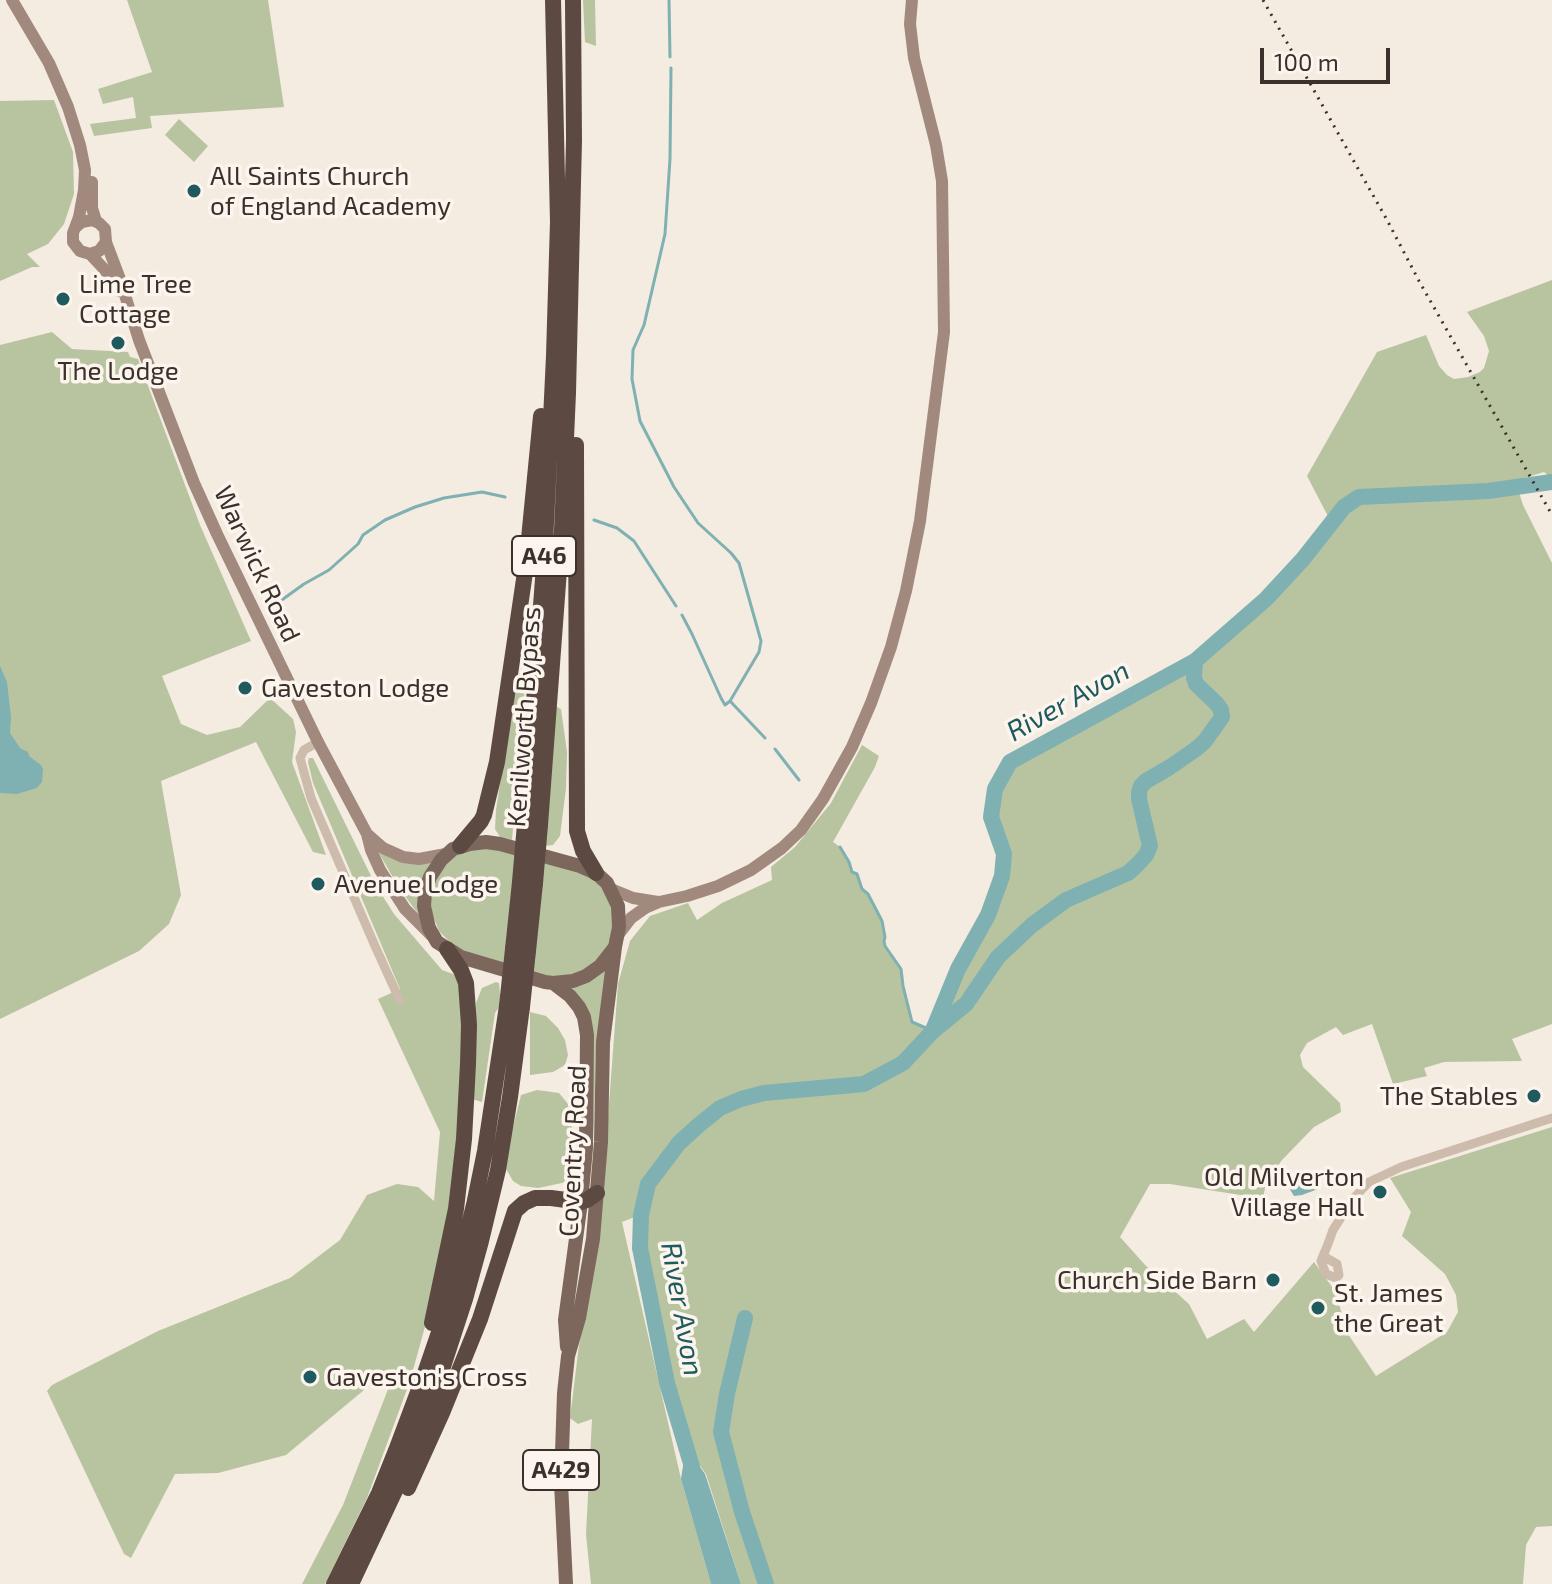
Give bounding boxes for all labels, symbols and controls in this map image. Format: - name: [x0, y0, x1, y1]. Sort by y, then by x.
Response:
- scale bar: [1264, 32, 1394, 82]
- text: 100 m: [1274, 47, 1339, 76]
- place label: All Saints Church of England Academy: [210, 160, 451, 222]
- marker: All Saints Church of England Academy: [185, 182, 203, 200]
- place label: Lime Tree Cottage: [79, 268, 192, 330]
- marker: Lime Tree Cottage: [54, 290, 72, 308]
- marker: The Lodge: [109, 334, 127, 352]
- place label: The Lodge: [57, 355, 179, 387]
- street label: Warwick Road: [207, 481, 307, 647]
- road number: A46: [512, 536, 576, 576]
- street label: Kenilworth Bypass: [501, 606, 547, 828]
- water label: River Avon: [1001, 654, 1135, 748]
- place label: Gaveston Lodge: [261, 672, 449, 704]
- marker: Gaveston Lodge: [236, 679, 254, 697]
- place label: Avenue Lodge: [334, 868, 498, 900]
- marker: Avenue Lodge: [309, 875, 327, 893]
- street label: Coventry Road: [553, 1064, 593, 1238]
- place label: The Stables: [1380, 1080, 1518, 1112]
- marker: The Stables: [1525, 1087, 1543, 1105]
- place label: Old Milverton Village Hall: [1204, 1161, 1364, 1222]
- marker: Old Milverton Village Hall: [1371, 1183, 1389, 1201]
- water label: River Avon: [654, 1240, 710, 1378]
- place label: Church Side Barn: [1057, 1264, 1257, 1296]
- marker: Church Side Barn: [1264, 1271, 1282, 1289]
- place label: St. James the Great: [1334, 1277, 1443, 1338]
- marker: St. James the Great: [1309, 1299, 1327, 1317]
- place label: Gaveston's Cross: [326, 1361, 527, 1393]
- marker: Gaveston's Cross: [301, 1368, 319, 1386]
- road number: A429: [523, 1450, 599, 1490]

